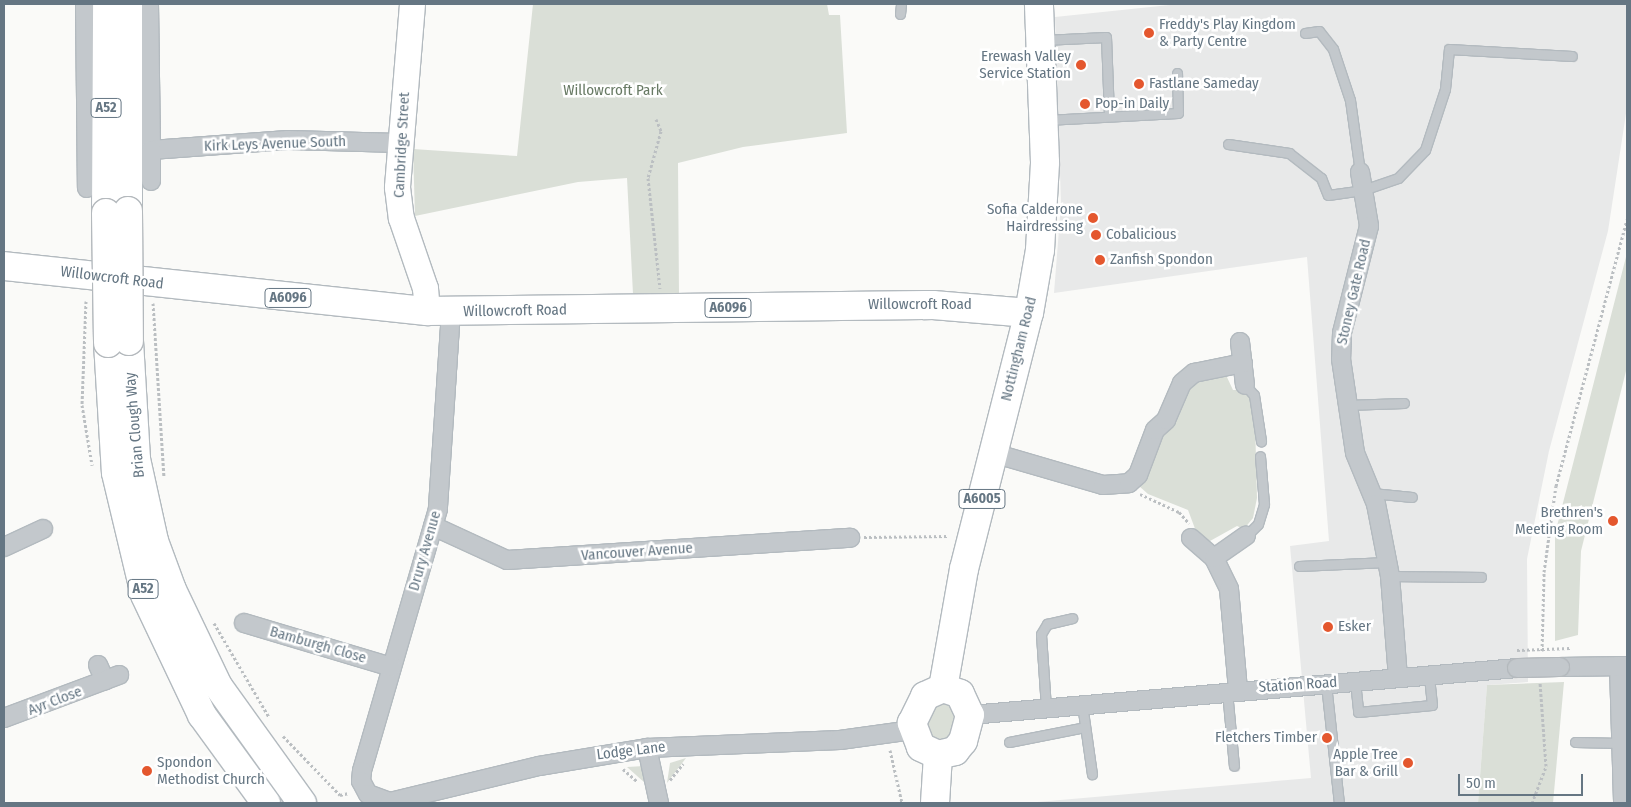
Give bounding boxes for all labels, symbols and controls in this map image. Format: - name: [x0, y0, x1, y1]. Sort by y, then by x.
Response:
- place label: Freddy's Play Kingdom & Party Centre: [1159, 15, 1296, 50]
- marker: Freddy's Play Kingdom & Party Centre: [1143, 27, 1155, 39]
- place label: Erewash Valley Service Station: [979, 47, 1071, 82]
- marker: Erewash Valley Service Station: [1075, 59, 1087, 71]
- place label: Fastlane Sameday: [1149, 75, 1259, 93]
- marker: Fastlane Sameday: [1133, 78, 1145, 90]
- park label: Willowcroft Park: [563, 82, 663, 100]
- street label: Cambridge Street: [390, 92, 414, 198]
- place label: Pop-in Daily: [1095, 95, 1169, 113]
- road number: A52: [90, 96, 122, 120]
- marker: Pop-in Daily: [1079, 98, 1091, 110]
- street label: Kirk Leys Avenue South: [204, 133, 346, 155]
- place label: Sofia Calderone Hairdressing: [987, 200, 1083, 235]
- marker: Sofia Calderone Hairdressing: [1087, 212, 1099, 224]
- place label: Cobalicious: [1106, 226, 1176, 244]
- marker: Cobalicious: [1090, 229, 1102, 241]
- street label: Stoney Gate Road: [1333, 237, 1375, 347]
- place label: Zanfish Spondon: [1110, 251, 1213, 269]
- marker: Zanfish Spondon: [1094, 254, 1106, 266]
- street label: Willowcroft Road: [59, 263, 165, 293]
- road number: A6096: [264, 286, 312, 310]
- street label: Nottingham Road: [997, 295, 1041, 403]
- road number: A6096: [704, 296, 752, 320]
- street label: Willowcroft Road: [868, 296, 972, 314]
- street label: Willowcroft Road: [463, 301, 567, 321]
- street label: Brian Clough Way: [121, 371, 149, 479]
- road number: A6005: [958, 488, 1006, 510]
- place label: Brethren's Meeting Room: [1515, 503, 1603, 538]
- street label: Drury Avenue: [405, 509, 445, 593]
- marker: Brethren's Meeting Room: [1607, 515, 1619, 527]
- street label: Vancouver Avenue: [580, 539, 694, 565]
- road number: A52: [127, 578, 159, 600]
- place label: Esker: [1338, 618, 1371, 636]
- marker: Esker: [1322, 621, 1334, 633]
- street label: Bamburgh Close: [268, 623, 368, 667]
- street label: Station Road: [1258, 673, 1338, 697]
- street label: Ayr Close: [25, 682, 85, 720]
- place label: Fletchers Timber: [1215, 729, 1317, 747]
- marker: Fletchers Timber: [1321, 732, 1333, 744]
- street label: Lodge Lane: [596, 738, 666, 764]
- place label: Apple Tree Bar & Grill: [1333, 745, 1398, 780]
- place label: Spondon Methodist Church: [157, 753, 265, 788]
- marker: Apple Tree Bar & Grill: [1402, 757, 1414, 769]
- scale bar: [1461, 764, 1586, 796]
- marker: Spondon Methodist Church: [141, 765, 153, 777]
- text: 50 m: [1466, 774, 1496, 792]

